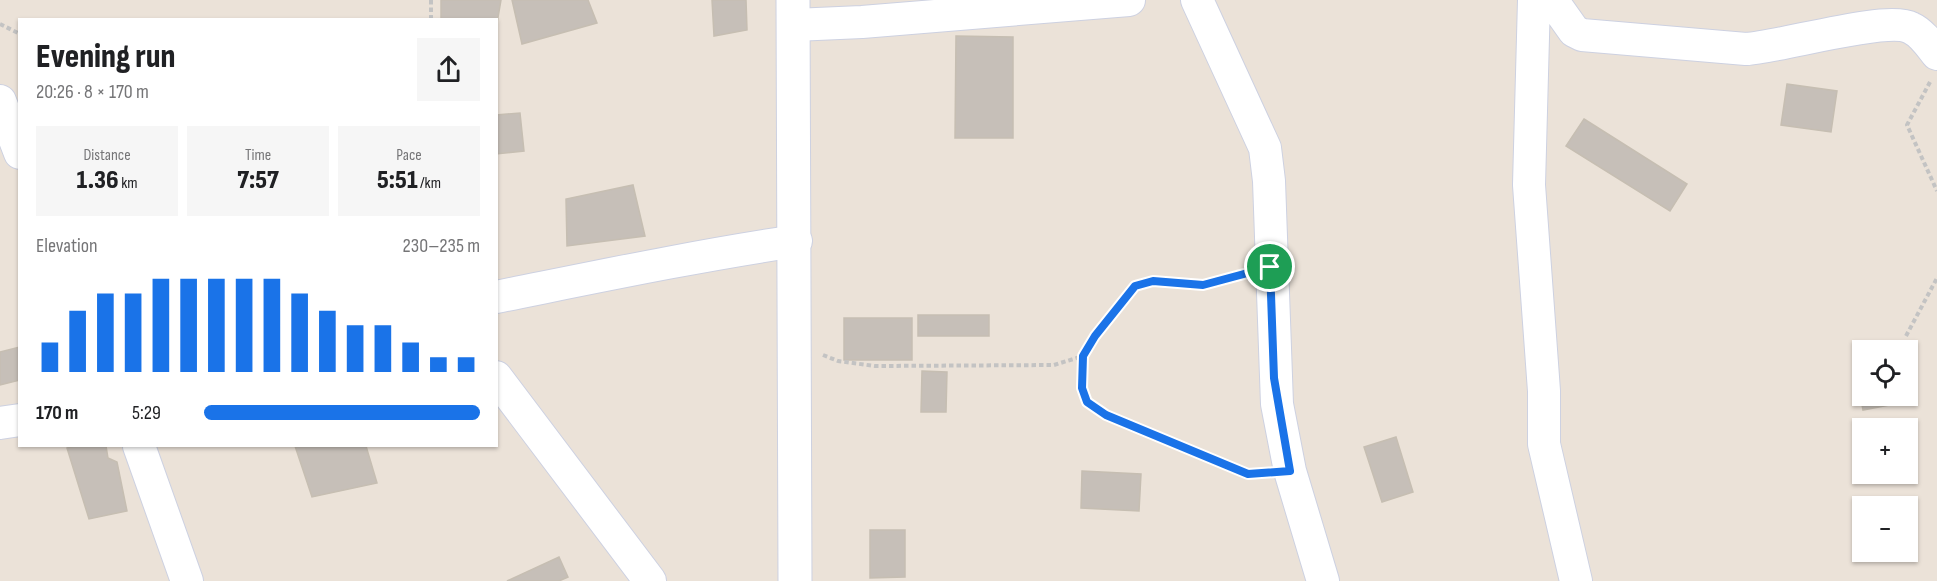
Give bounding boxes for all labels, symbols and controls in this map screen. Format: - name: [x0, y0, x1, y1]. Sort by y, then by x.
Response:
- text: Evening run: [36, 37, 176, 77]
- button: share: [417, 38, 480, 101]
- text: 20:26 · 8 × 170 m: [36, 80, 149, 104]
- text: Distance: [83, 146, 131, 165]
- text: Time: [245, 146, 271, 165]
- text: Pace: [396, 146, 422, 165]
- text: 1.36: [76, 165, 119, 196]
- text: 7:57: [237, 165, 279, 196]
- text: 5:51: [377, 165, 418, 196]
- text: km: [119, 174, 138, 193]
- text: /km: [418, 174, 441, 193]
- text: Elevation: [36, 234, 98, 258]
- text: 230–235 m: [403, 234, 480, 258]
- pin: [1244, 241, 1295, 292]
- icon: arrive: [1253, 250, 1286, 283]
- map controls: [1852, 340, 1918, 562]
- button: locate: [1852, 340, 1918, 406]
- text: 170 m: [36, 401, 78, 425]
- text: 5:29: [132, 401, 161, 425]
- button: +: [1852, 418, 1918, 484]
- button: −: [1852, 496, 1918, 562]

